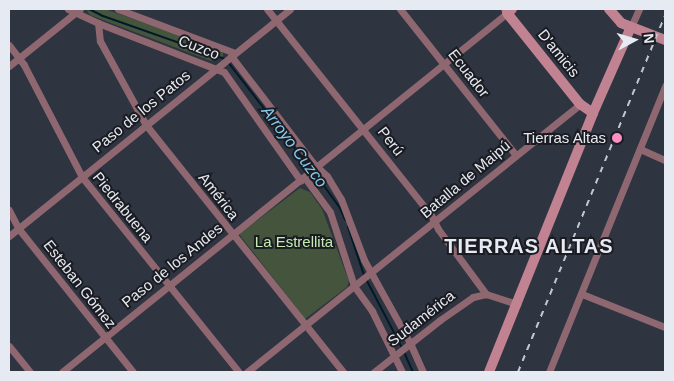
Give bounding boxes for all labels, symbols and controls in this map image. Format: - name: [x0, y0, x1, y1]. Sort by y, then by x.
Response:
- north arrow: [609, 15, 659, 65]
- street label: D'amicis: [534, 25, 584, 81]
- street label: Cuzco: [176, 31, 222, 63]
- text: N: [640, 33, 657, 44]
- street label: Ecuador: [445, 45, 493, 101]
- street label: Paso de los Patos: [88, 66, 194, 156]
- water label: Arroyo Cuzco: [257, 103, 331, 191]
- street label: Perú: [374, 123, 408, 159]
- place label: Tierras Altas: [522, 129, 606, 147]
- marker: Tierras Altas: [610, 131, 624, 145]
- street label: Batalla de Maipú: [416, 136, 514, 222]
- street label: Piedrabuena: [89, 168, 157, 246]
- street label: América: [195, 169, 243, 223]
- street label: Paso de los Andes: [118, 219, 226, 311]
- park label: La Estrellita: [255, 233, 333, 251]
- district label: TIERRAS ALTAS: [442, 234, 616, 258]
- street label: Esteban Gómez: [40, 236, 120, 332]
- street label: Sudamérica: [384, 286, 458, 350]

